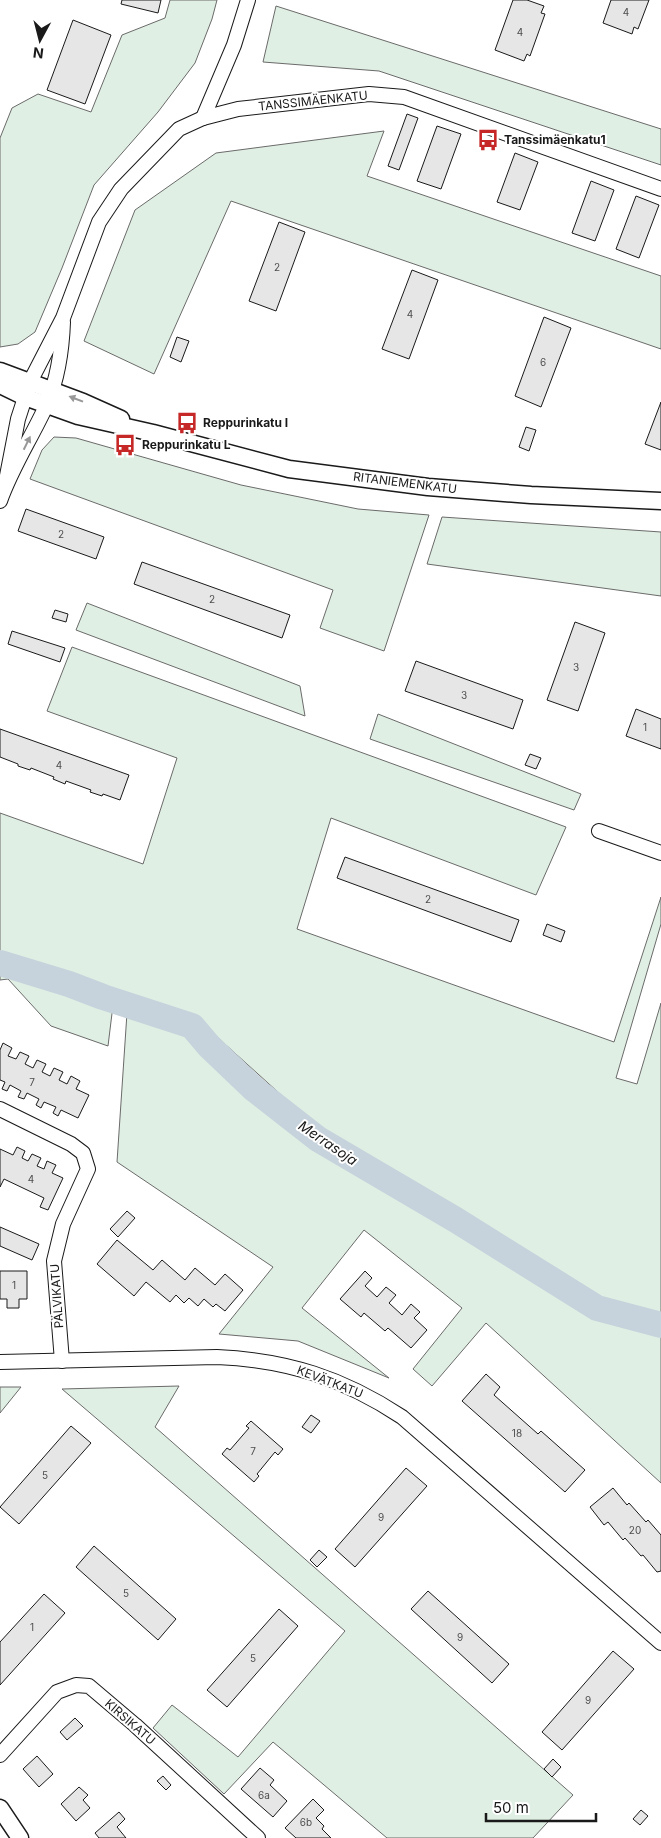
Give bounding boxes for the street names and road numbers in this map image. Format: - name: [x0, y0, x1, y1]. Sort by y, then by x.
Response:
- street label: TANSSIMÄENKATU: [257, 87, 368, 114]
- street label: RITANIEMENKATU: [352, 469, 458, 496]
- street label: PÄLVIKATU: [47, 1263, 66, 1329]
- street label: KEVÄTKATU: [295, 1362, 365, 1401]
- street label: KIRSIKATU: [102, 1696, 159, 1748]

